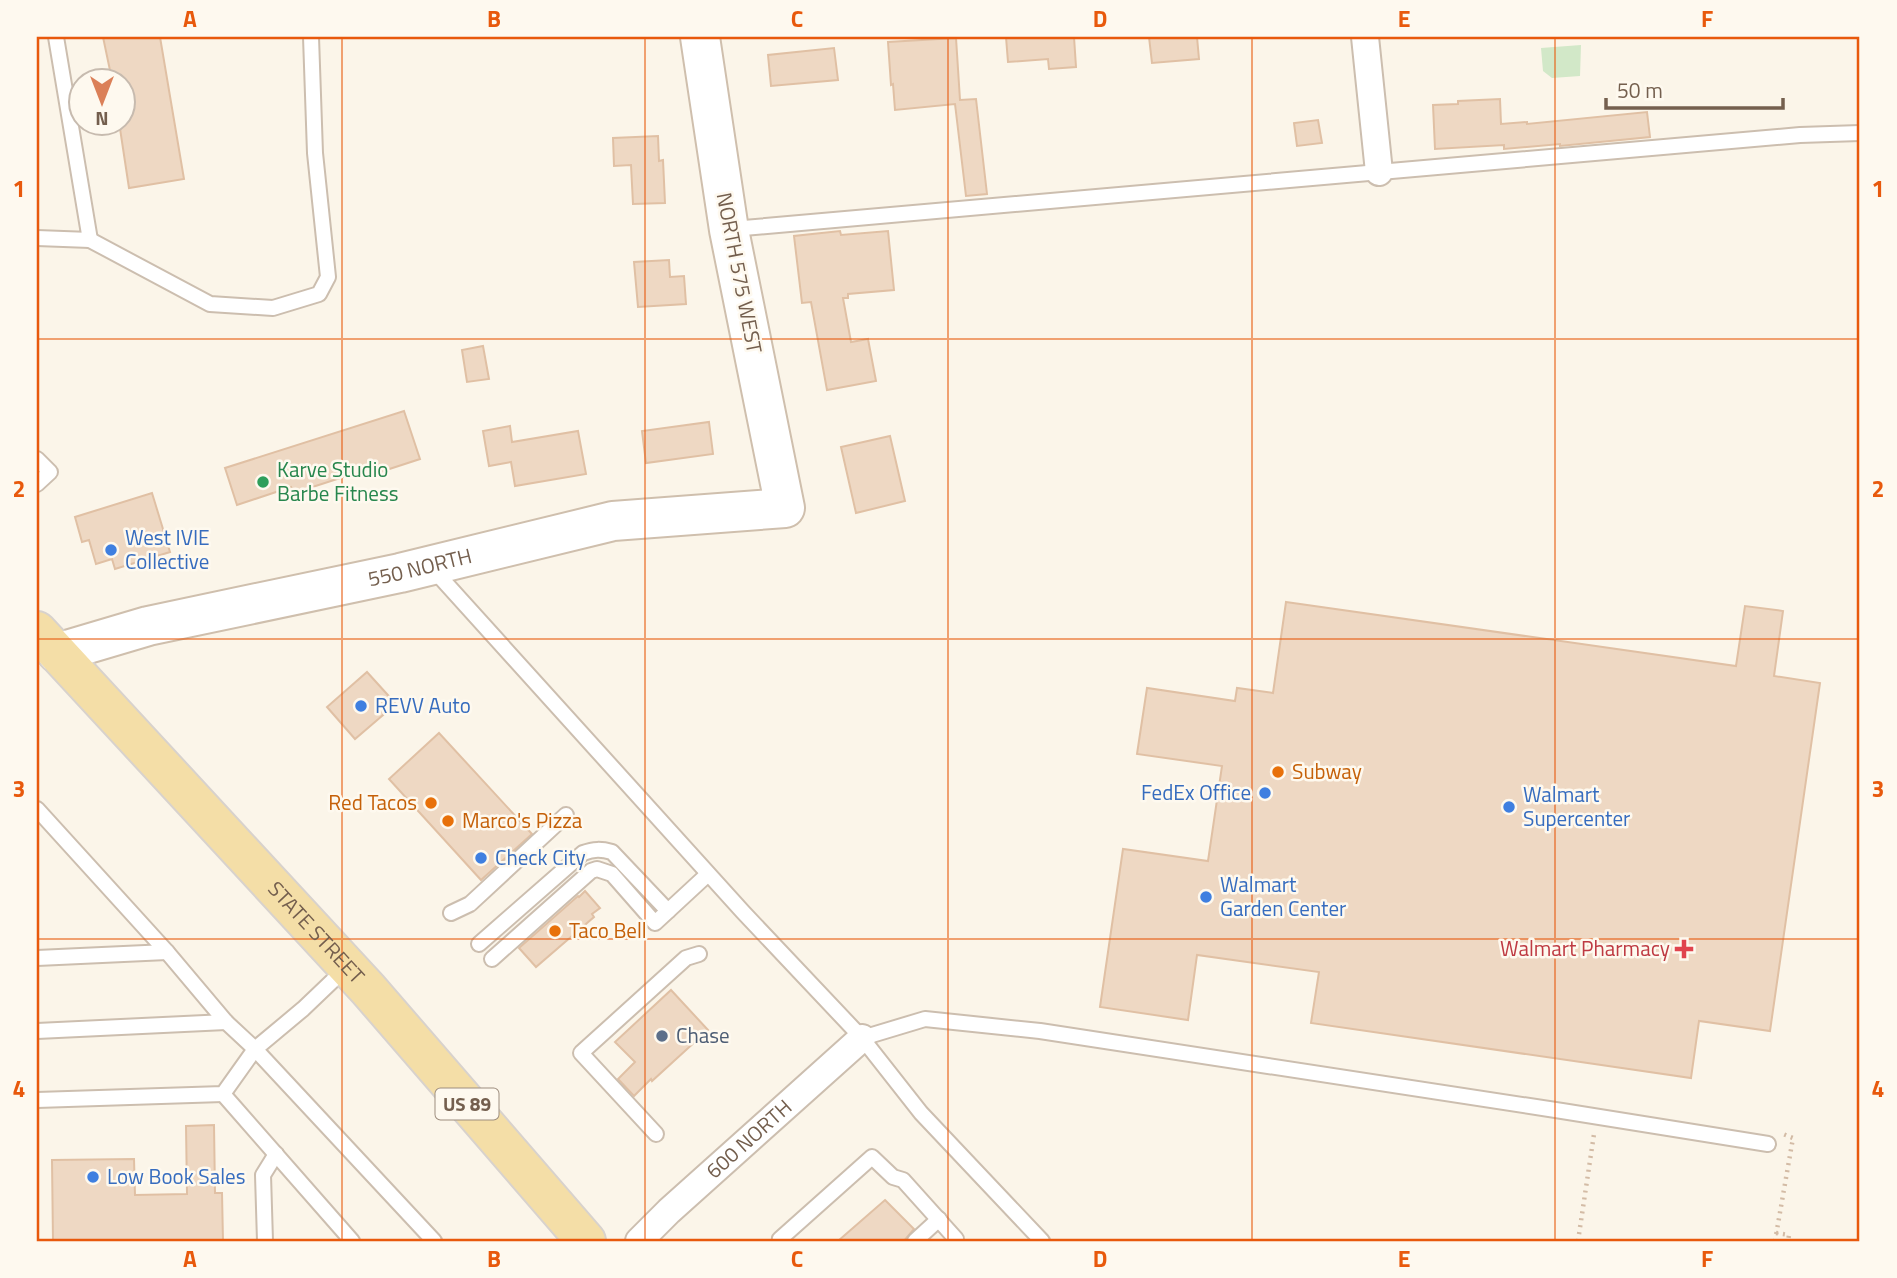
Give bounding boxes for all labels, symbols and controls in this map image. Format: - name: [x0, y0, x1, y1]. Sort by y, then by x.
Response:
- text: A: [183, 1, 197, 36]
- text: B: [487, 1, 501, 36]
- text: C: [791, 1, 803, 36]
- text: D: [1093, 1, 1107, 36]
- text: E: [1398, 1, 1410, 36]
- text: F: [1701, 1, 1713, 36]
- north arrow: [66, 66, 136, 136]
- scale bar: [1606, 66, 1783, 110]
- text: 50 m: [1617, 74, 1663, 106]
- text: N: [95, 105, 109, 134]
- text: 1: [13, 171, 25, 206]
- text: 1: [1872, 171, 1884, 206]
- street label: NORTH 575 WEST: [709, 190, 771, 356]
- place label: Karve Studio Barbe Fitness: [277, 453, 398, 509]
- text: 2: [13, 471, 25, 506]
- text: 2: [1872, 471, 1884, 506]
- marker: Karve Studio Barbe Fitness: [255, 474, 271, 490]
- place label: West IVIE Collective: [125, 521, 210, 577]
- street label: 550 NORTH: [365, 539, 475, 594]
- marker: West IVIE Collective: [103, 542, 119, 558]
- place label: REVV Auto: [375, 689, 471, 721]
- marker: REVV Auto: [353, 698, 369, 714]
- place label: Subway: [1292, 755, 1362, 787]
- marker: Subway: [1270, 764, 1286, 780]
- text: 3: [13, 771, 25, 806]
- text: 3: [1872, 771, 1884, 806]
- place label: FedEx Office: [1141, 776, 1251, 808]
- place label: Walmart Supercenter: [1523, 778, 1630, 834]
- marker: FedEx Office: [1257, 785, 1273, 801]
- place label: Red Tacos: [328, 786, 417, 818]
- marker: Red Tacos: [423, 795, 439, 811]
- marker: Walmart Supercenter: [1501, 799, 1517, 815]
- place label: Marco's Pizza: [462, 804, 583, 836]
- marker: Marco's Pizza: [440, 813, 456, 829]
- place label: Check City: [495, 841, 586, 873]
- marker: Check City: [473, 850, 489, 866]
- place label: Walmart Garden Center: [1220, 868, 1346, 924]
- street label: STATE STREET: [261, 874, 373, 991]
- marker: Walmart Garden Center: [1198, 889, 1214, 905]
- place label: Taco Bell: [569, 914, 647, 946]
- marker: Taco Bell: [547, 923, 563, 939]
- place label: Walmart Pharmacy: [1500, 932, 1670, 964]
- marker: Walmart Pharmacy: [1676, 941, 1692, 957]
- place label: Chase: [676, 1019, 730, 1051]
- marker: Chase: [654, 1028, 670, 1044]
- text: 4: [13, 1071, 25, 1106]
- text: 4: [1872, 1071, 1884, 1106]
- road number: US 89: [435, 1088, 498, 1120]
- street label: 600 NORTH: [698, 1091, 799, 1186]
- place label: Low Book Sales: [107, 1160, 245, 1192]
- marker: Low Book Sales: [85, 1169, 101, 1185]
- text: A: [183, 1241, 197, 1276]
- text: B: [487, 1241, 501, 1276]
- text: C: [791, 1241, 803, 1276]
- text: D: [1093, 1241, 1107, 1276]
- text: E: [1398, 1241, 1410, 1276]
- text: F: [1701, 1241, 1713, 1276]

